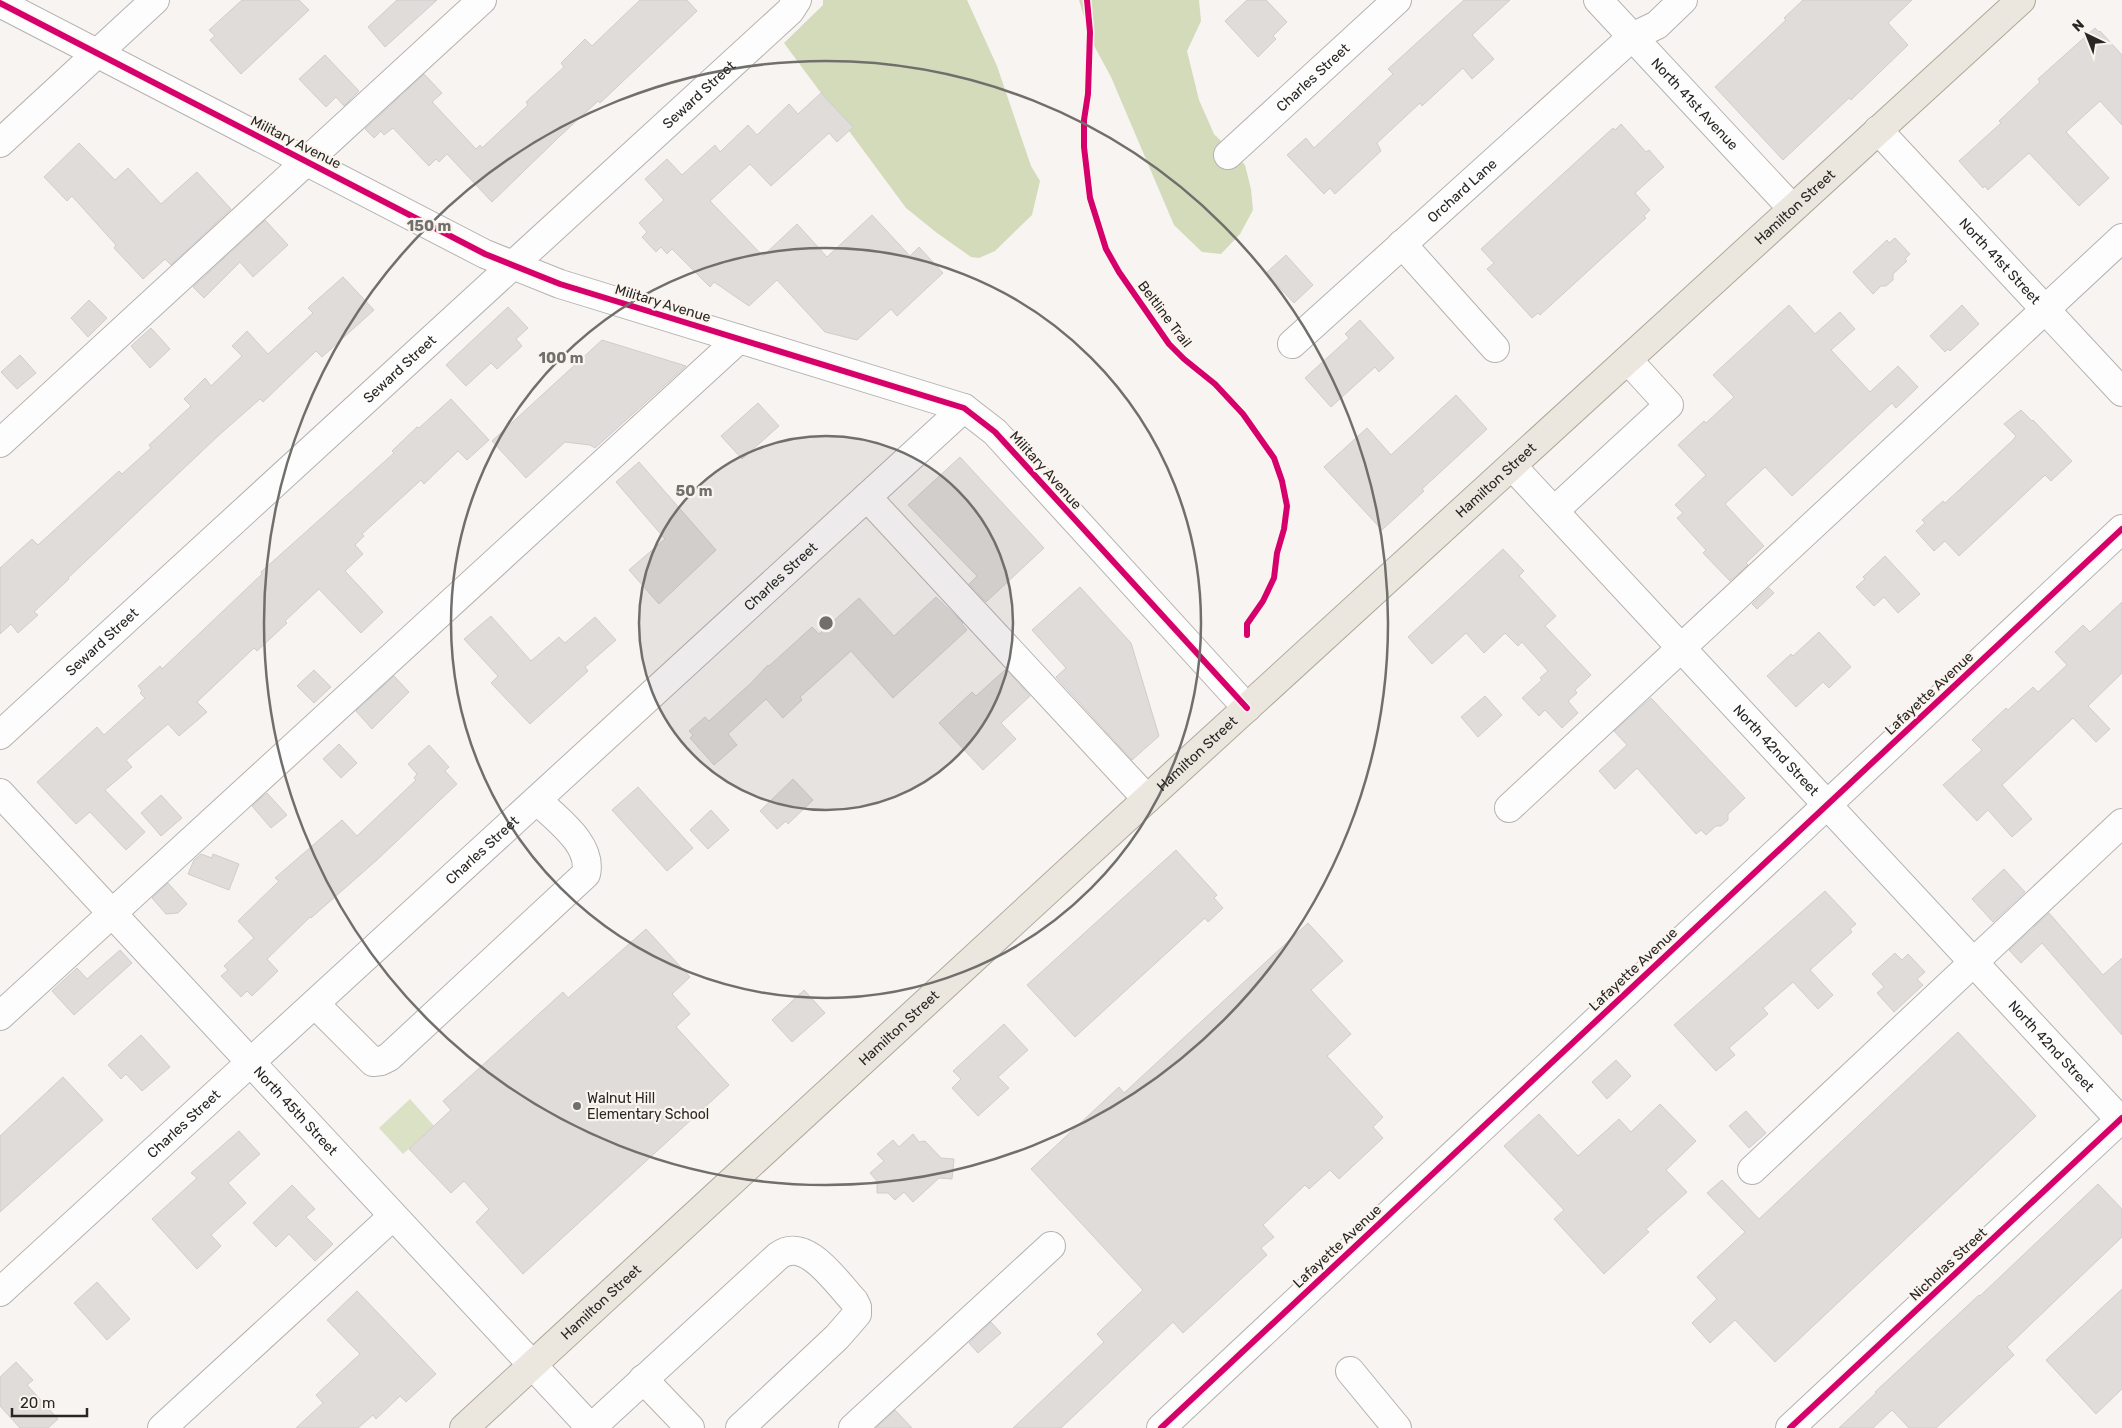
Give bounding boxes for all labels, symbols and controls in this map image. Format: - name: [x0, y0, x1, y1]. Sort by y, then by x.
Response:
- north arrow: [2062, 10, 2112, 60]
- text: N: [2069, 16, 2088, 36]
- street label: Charles Street: [1273, 40, 1354, 115]
- street label: North 41st Avenue: [1647, 55, 1742, 154]
- street label: Seward Street: [659, 57, 739, 132]
- street label: Military Avenue: [248, 112, 344, 173]
- street label: Orchard Lane: [1424, 155, 1501, 227]
- street label: Hamilton Street: [1751, 166, 1839, 248]
- street label: North 41st Street: [1955, 215, 2044, 308]
- text: 150 m: [407, 217, 451, 235]
- street label: Beltline Trail: [1134, 278, 1195, 351]
- street label: Military Avenue: [613, 281, 713, 326]
- street label: Seward Street: [360, 331, 440, 407]
- text: 100 m: [539, 349, 583, 367]
- street label: Military Avenue: [1006, 428, 1085, 513]
- street label: Hamilton Street: [1452, 439, 1540, 522]
- text: 50 m: [676, 482, 712, 500]
- street label: Charles Street: [741, 538, 821, 614]
- street label: Seward Street: [62, 604, 142, 680]
- centre of rings: [817, 614, 835, 632]
- street label: Lafayette Avenue: [1882, 648, 1977, 739]
- street label: North 42nd Street: [1729, 701, 1823, 800]
- street label: Hamilton Street: [1153, 712, 1241, 795]
- street label: Charles Street: [442, 812, 523, 888]
- street label: Lafayette Avenue: [1586, 924, 1681, 1015]
- street label: Hamilton Street: [855, 987, 943, 1069]
- street label: North 42nd Street: [2004, 997, 2098, 1096]
- street label: North 45th Street: [250, 1063, 341, 1159]
- street label: Charles Street: [144, 1086, 224, 1162]
- place label: Walnut Hill Elementary School: [587, 1090, 709, 1123]
- marker: Walnut Hill Elementary School: [571, 1100, 583, 1112]
- street label: Lafayette Avenue: [1290, 1201, 1385, 1292]
- street label: Nicholas Street: [1906, 1224, 1991, 1305]
- street label: Hamilton Street: [558, 1261, 645, 1343]
- scale bar: [12, 1386, 88, 1418]
- text: 20 m: [20, 1394, 55, 1412]

